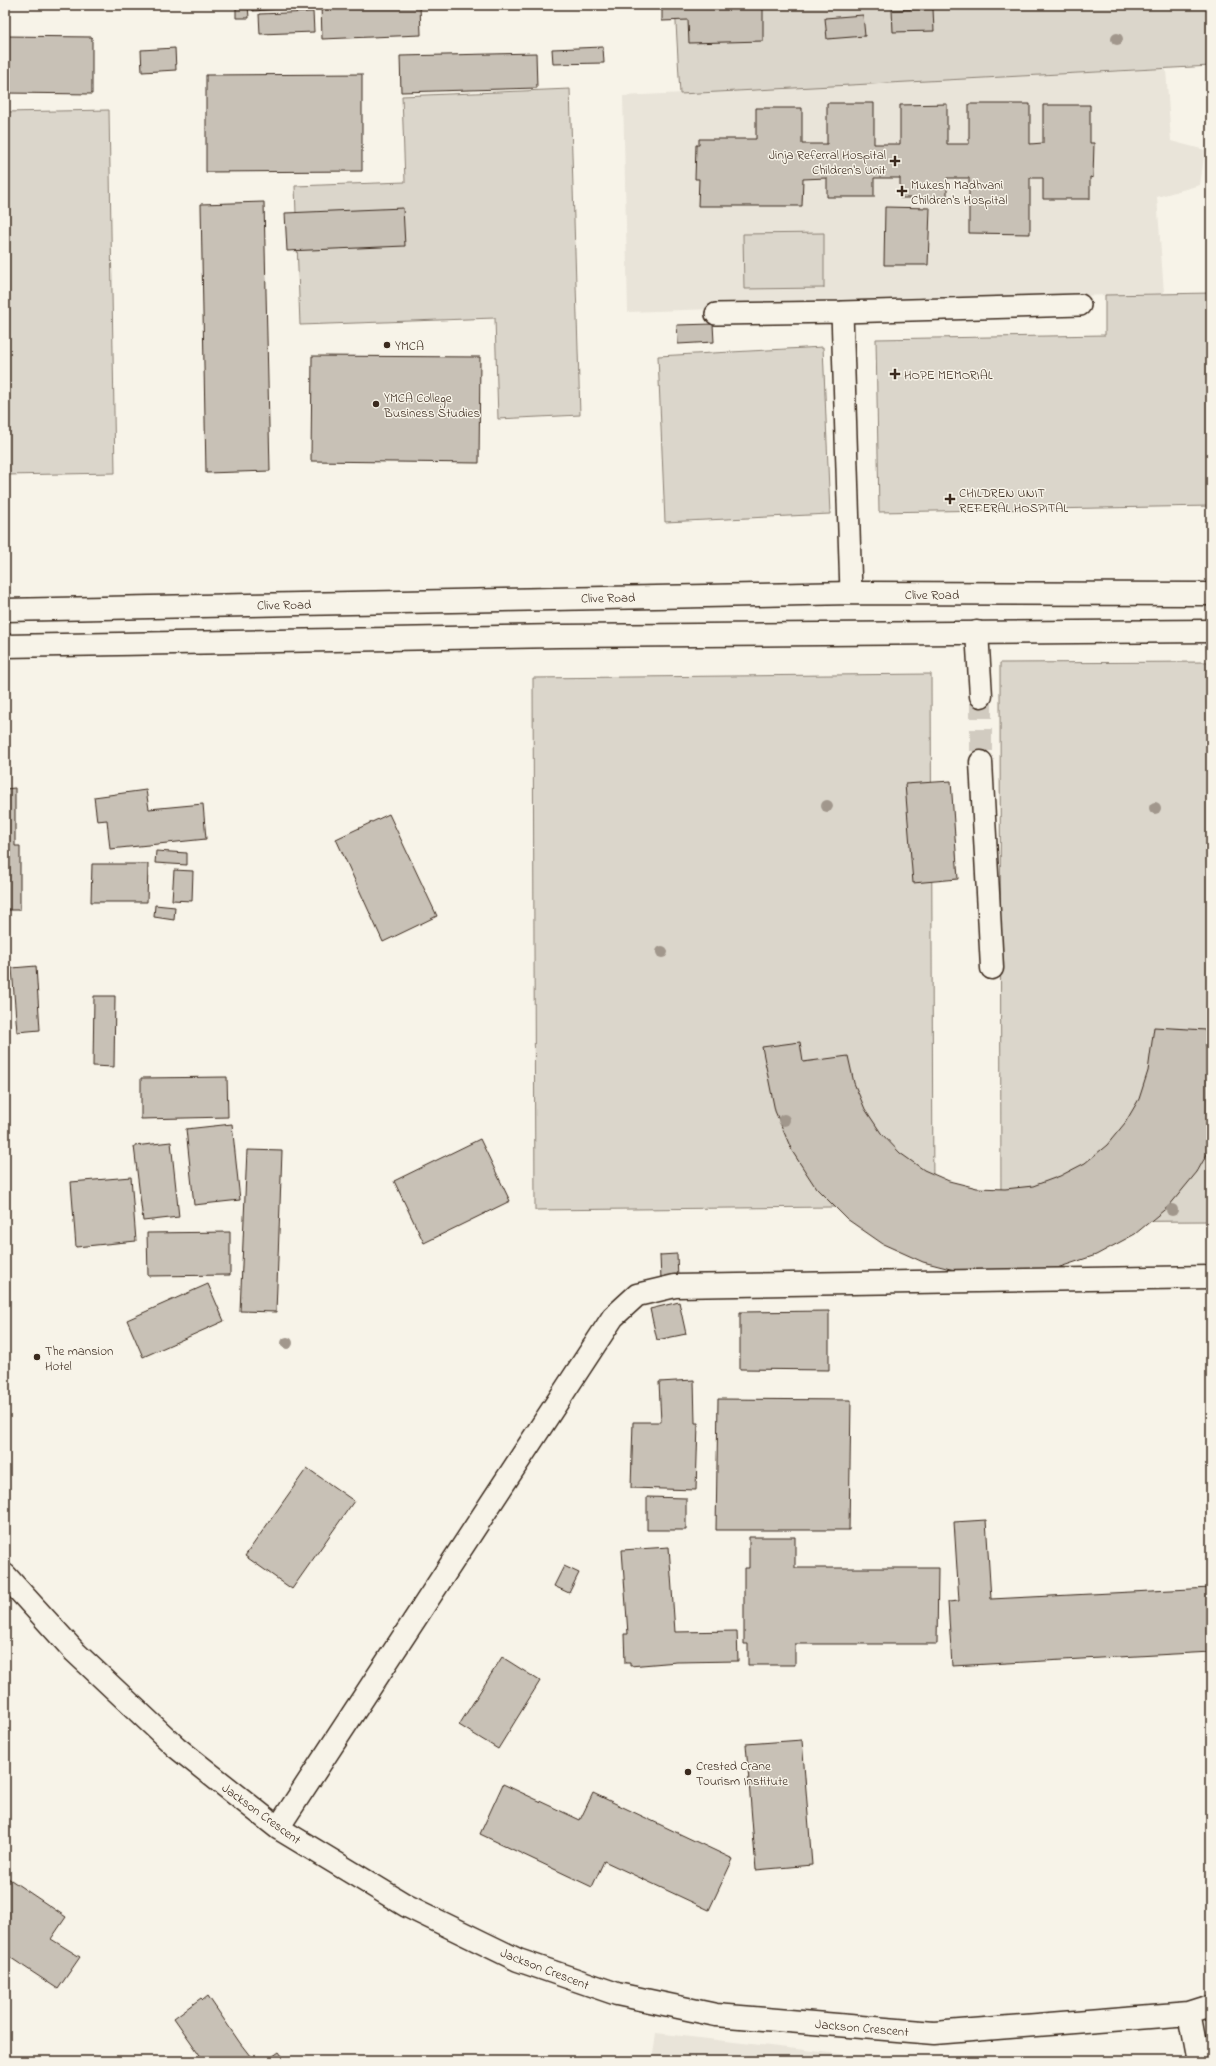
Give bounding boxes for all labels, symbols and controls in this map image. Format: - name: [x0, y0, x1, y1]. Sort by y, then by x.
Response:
- place label: Jinja Referral Hospital Children's Unit: [769, 146, 887, 180]
- marker: Jinja Referral Hospital Children's Unit: [889, 155, 901, 167]
- place label: Mukesh Madhvani Children's Hospital: [911, 176, 1008, 210]
- marker: Mukesh Madhvani Children's Hospital: [896, 185, 908, 197]
- place label: YMCA: [395, 337, 424, 356]
- marker: YMCA: [382, 340, 392, 350]
- place label: HOPE MEMORIAL: [904, 366, 993, 385]
- marker: HOPE MEMORIAL: [889, 368, 901, 380]
- place label: YMCA College Business Studies: [383, 389, 480, 423]
- marker: YMCA College Business Studies: [371, 399, 381, 409]
- place label: CHILDREN UNIT REFERAL HOSPITAL: [959, 484, 1068, 518]
- marker: CHILDREN UNIT REFERAL HOSPITAL: [944, 493, 956, 505]
- street label: Clive Road: [905, 586, 960, 605]
- street label: Clive Road: [581, 589, 636, 608]
- street label: Clive Road: [257, 596, 312, 615]
- place label: The mansion Hotel: [45, 1342, 113, 1376]
- marker: The mansion Hotel: [32, 1352, 42, 1362]
- place label: Crested Crane Tourism Institute: [696, 1757, 788, 1791]
- marker: Crested Crane Tourism Institute: [683, 1767, 693, 1777]
- street label: Jackson Crescent: [218, 1779, 305, 1850]
- street label: Jackson Crescent: [497, 1944, 592, 1995]
- street label: Jackson Crescent: [814, 2015, 910, 2042]

